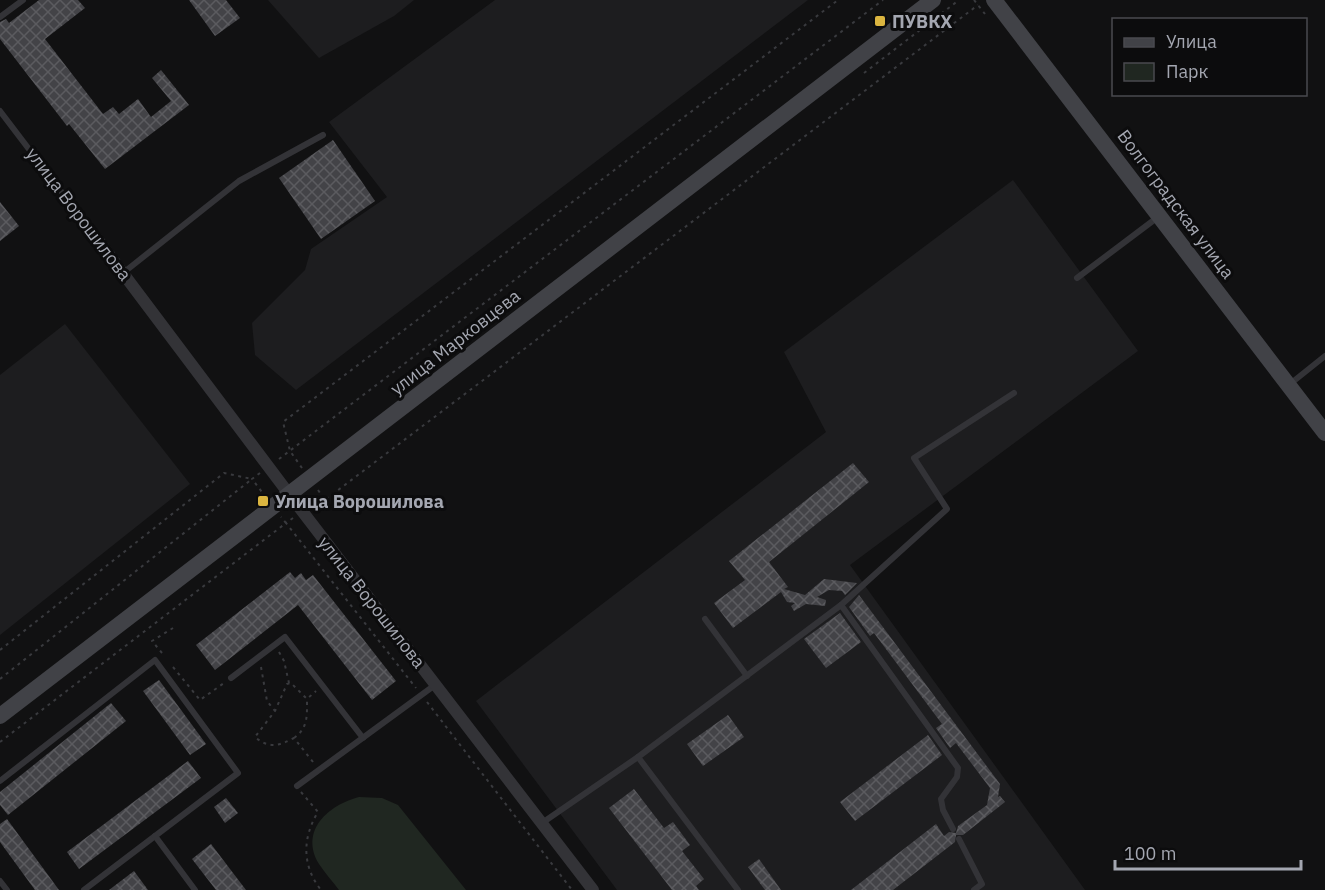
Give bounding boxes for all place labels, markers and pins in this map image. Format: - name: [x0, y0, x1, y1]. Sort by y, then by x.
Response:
- place label: ПУВКХ: [892, 10, 952, 33]
- marker: ПУВКХ: [873, 14, 887, 28]
- place label: Улица Ворошилова: [275, 490, 444, 513]
- marker: Улица Ворошилова: [256, 494, 270, 508]

